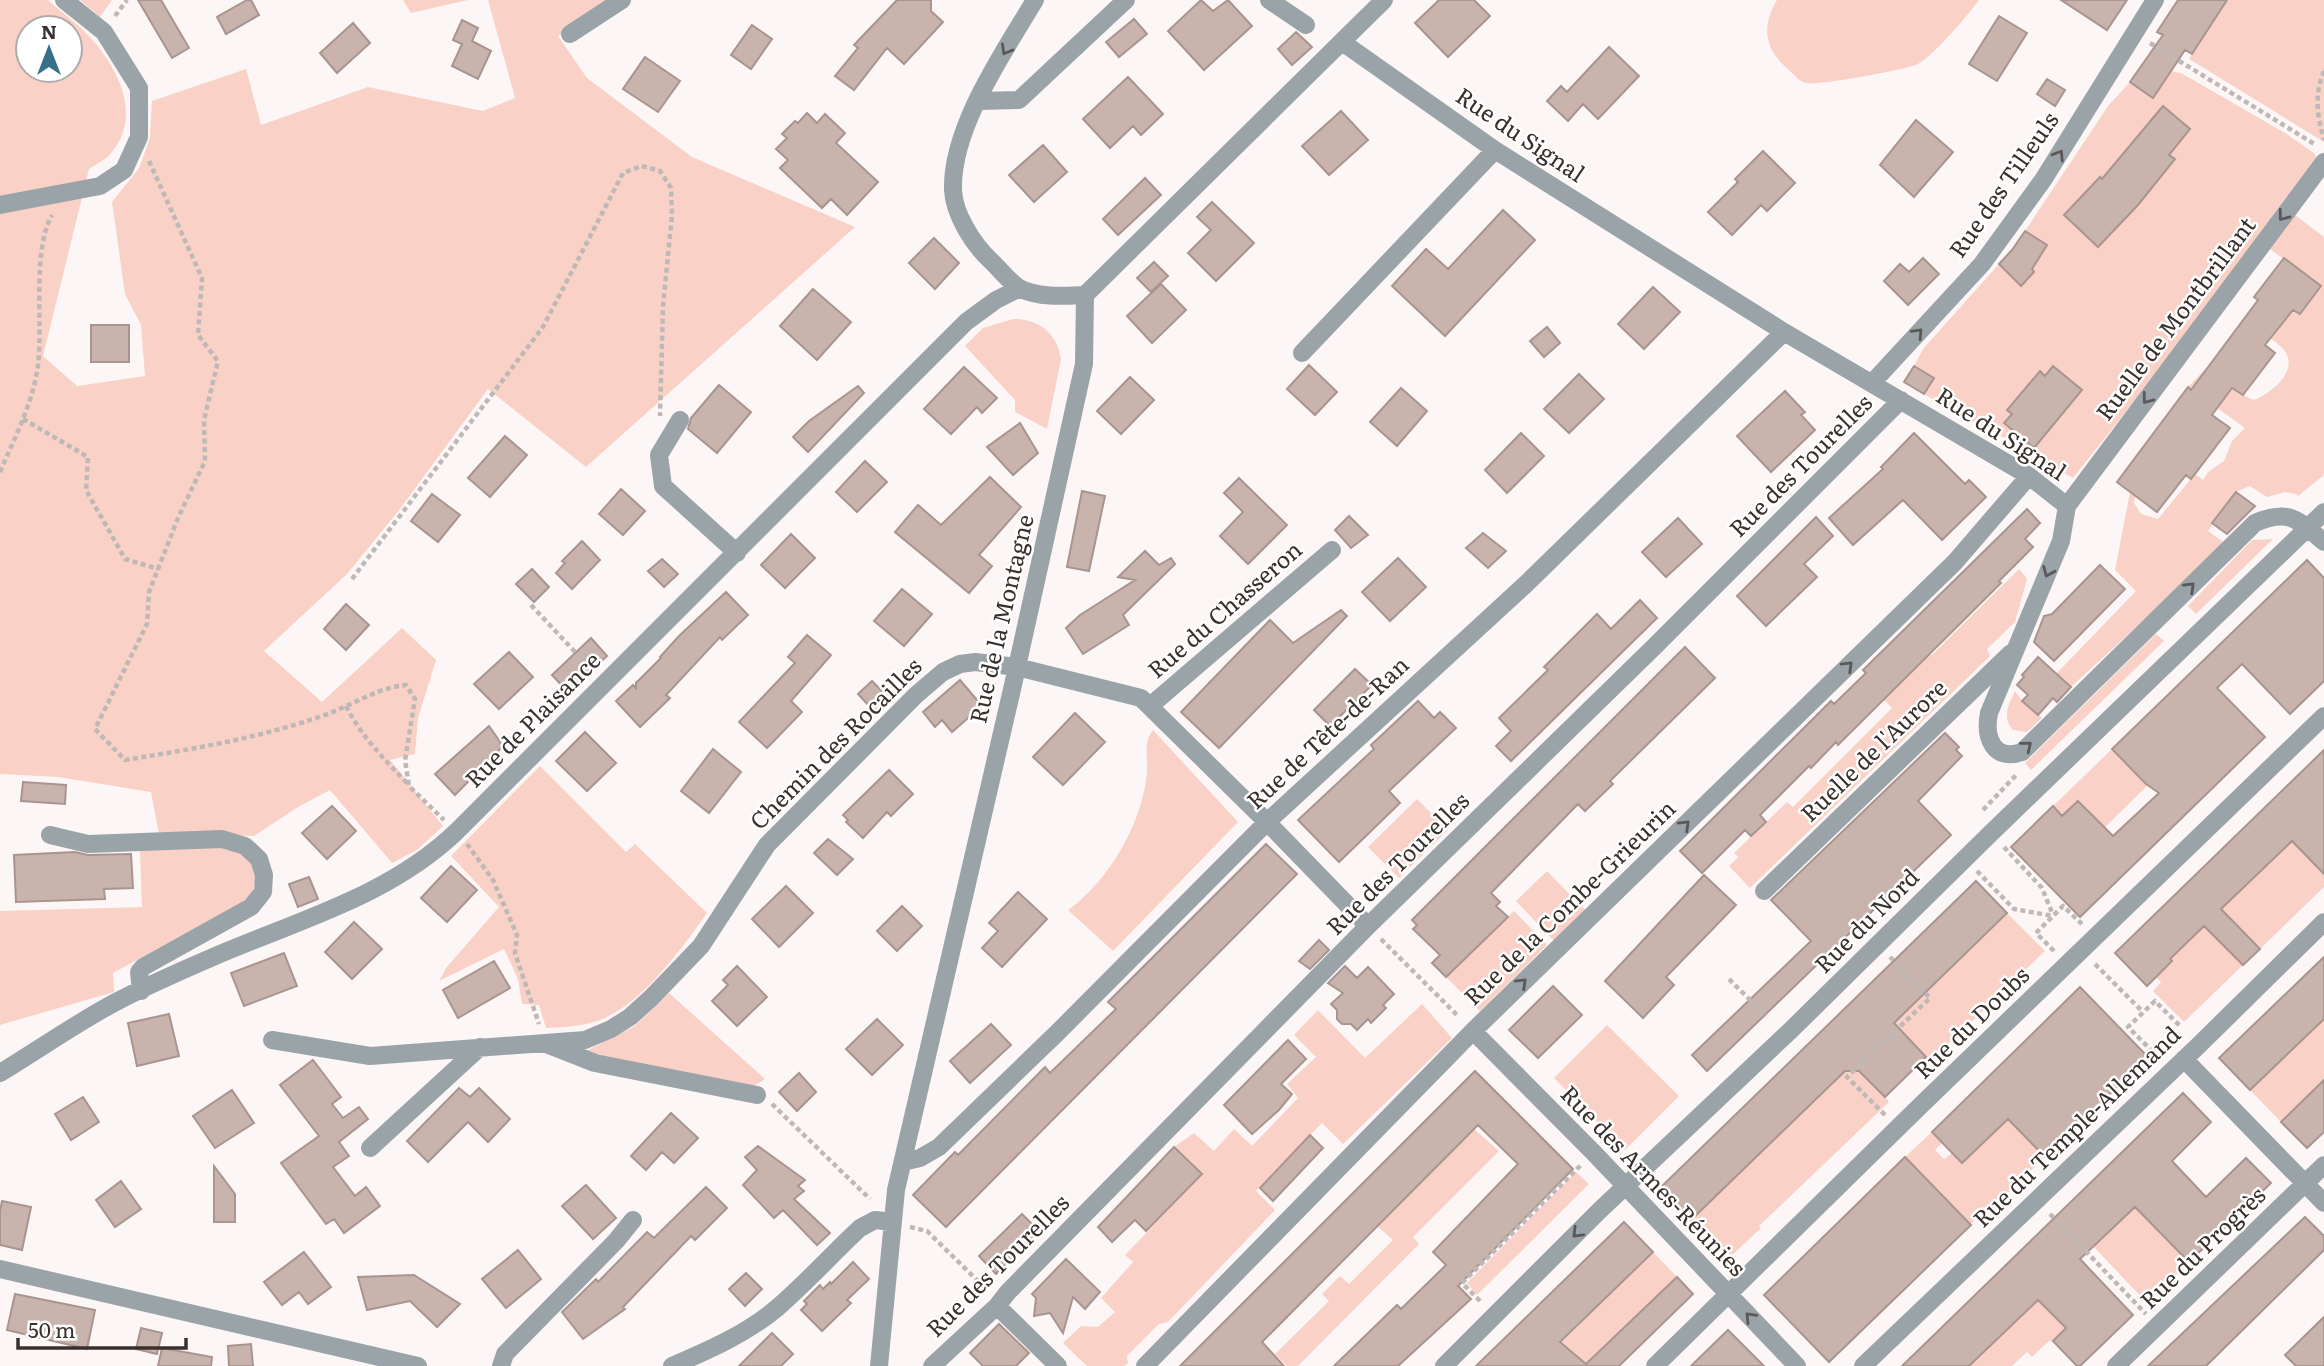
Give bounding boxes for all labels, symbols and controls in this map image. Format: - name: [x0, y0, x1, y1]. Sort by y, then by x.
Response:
- north arrow: [14, 14, 84, 84]
- text: N: [41, 17, 57, 45]
- one-way arrow: [1001, 43, 1014, 55]
- street label: Rue du Signal: [1450, 78, 1593, 189]
- street label: Rue des Tilleuls: [1939, 104, 2065, 264]
- one-way arrow: [2050, 149, 2063, 162]
- street label: Ruelle de Montbrillant: [2086, 208, 2263, 427]
- one-way arrow: [2279, 209, 2291, 221]
- one-way arrow: [1910, 328, 1923, 341]
- street label: Rue du Signal: [1930, 377, 2074, 487]
- street label: Rue des Tourelles: [1720, 385, 1879, 544]
- one-way arrow: [2143, 391, 2155, 403]
- street label: Rue de la Montagne: [959, 511, 1041, 726]
- street label: Rue du Chasseron: [1139, 532, 1308, 685]
- one-way arrow: [2042, 564, 2056, 577]
- one-way arrow: [2182, 583, 2195, 596]
- street label: Rue de Plaisance: [456, 643, 607, 794]
- street label: Rue de Tête-de-Ran: [1238, 647, 1415, 816]
- street label: Chemin des Rocailles: [741, 649, 928, 836]
- one-way arrow: [1839, 661, 1852, 674]
- street label: Ruelle de l'Aurore: [1792, 671, 1954, 828]
- one-way arrow: [2019, 741, 2032, 754]
- street label: Rue des Tourelles: [1317, 783, 1476, 942]
- street label: Rue de la Combe-Grieurin: [1455, 791, 1682, 1012]
- one-way arrow: [1676, 820, 1689, 833]
- street label: Rue du Nord: [1806, 860, 1926, 980]
- street label: Rue du Doubs: [1905, 958, 2036, 1085]
- one-way arrow: [1513, 979, 1526, 992]
- street label: Rue du Temple-Allemand: [1964, 1017, 2187, 1234]
- street label: Rue des Armes-Réunies: [1554, 1076, 1755, 1283]
- street label: Rue du Progrès: [2131, 1178, 2272, 1315]
- street label: Rue des Tourelles: [917, 1185, 1076, 1344]
- one-way arrow: [1572, 1225, 1585, 1238]
- scale bar: [18, 1306, 186, 1350]
- one-way arrow: [1745, 1312, 1758, 1325]
- text: 50 m: [28, 1313, 75, 1344]

